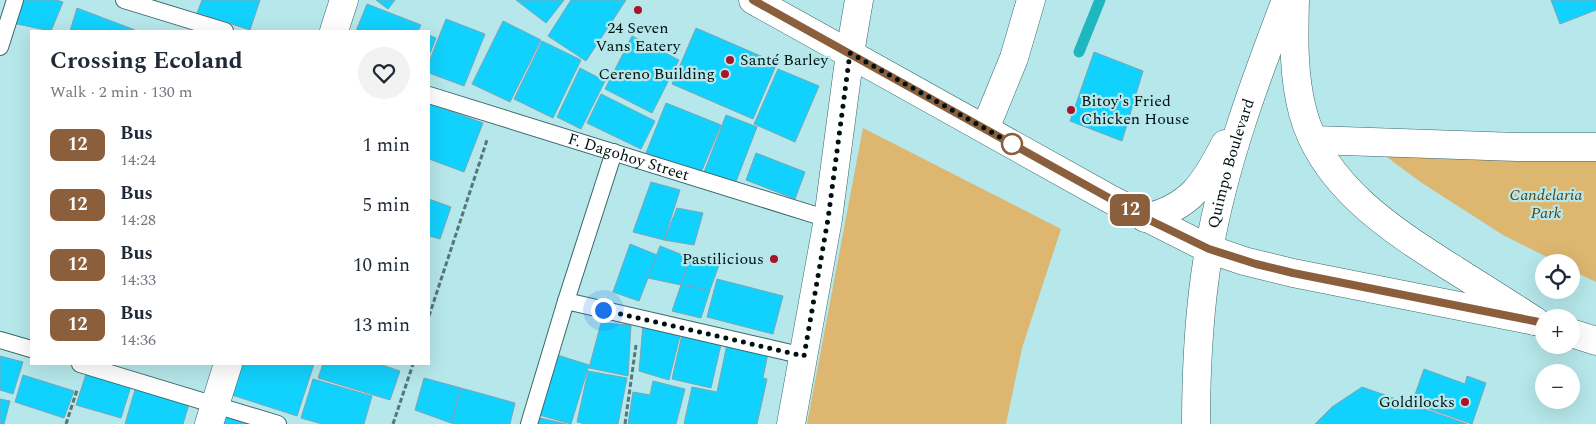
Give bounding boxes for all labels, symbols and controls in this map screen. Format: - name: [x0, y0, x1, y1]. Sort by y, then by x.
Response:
- marker: 24 Seven Vans Eatery: [632, 4, 644, 16]
- place label: 24 Seven Vans Eatery: [596, 16, 682, 58]
- text: Crossing Ecoland: [50, 43, 243, 79]
- button: heart: [358, 47, 410, 99]
- place label: Santé Barley: [740, 48, 830, 72]
- marker: Santé Barley: [724, 54, 736, 66]
- place label: Cereno Building: [598, 62, 715, 86]
- marker: Cereno Building: [719, 68, 731, 80]
- text: Walk · 2 min · 130 m: [50, 80, 193, 104]
- place label: Bitoy's Fried Chicken House: [1081, 89, 1189, 131]
- street label: Quimpo Boulevard: [1201, 95, 1261, 231]
- marker: Bitoy's Fried Chicken House: [1065, 104, 1077, 116]
- text: Bus: [120, 119, 153, 148]
- street label: F. Dagohoy Street: [565, 127, 693, 187]
- text: 12: [67, 131, 88, 158]
- text: 1 min: [362, 131, 410, 160]
- unlabelled marker: [1001, 133, 1023, 155]
- text: 14:24: [120, 148, 156, 172]
- text: Bus: [120, 179, 153, 208]
- park label: Candelaria Park: [1510, 183, 1582, 225]
- text: 12: [67, 191, 88, 218]
- text: 5 min: [362, 191, 410, 220]
- line badge: 12: [1108, 194, 1152, 226]
- text: 12: [1120, 196, 1140, 223]
- text: 14:28: [120, 208, 156, 232]
- text: Bus: [120, 239, 153, 268]
- place label: Pastilicious: [682, 247, 764, 271]
- text: 12: [67, 251, 88, 278]
- text: 10 min: [353, 251, 410, 280]
- marker: Pastilicious: [768, 253, 780, 265]
- map controls: [1535, 254, 1580, 409]
- button: locate: [1535, 254, 1580, 299]
- text: 14:33: [120, 268, 156, 292]
- your location: [591, 298, 616, 323]
- text: Bus: [120, 299, 153, 328]
- button: +: [1535, 309, 1580, 354]
- text: 12: [67, 311, 88, 338]
- text: 13 min: [353, 311, 410, 340]
- text: 14:36: [120, 328, 156, 352]
- button: −: [1535, 364, 1580, 409]
- place label: Goldilocks: [1379, 390, 1455, 414]
- marker: Goldilocks: [1459, 396, 1471, 408]

